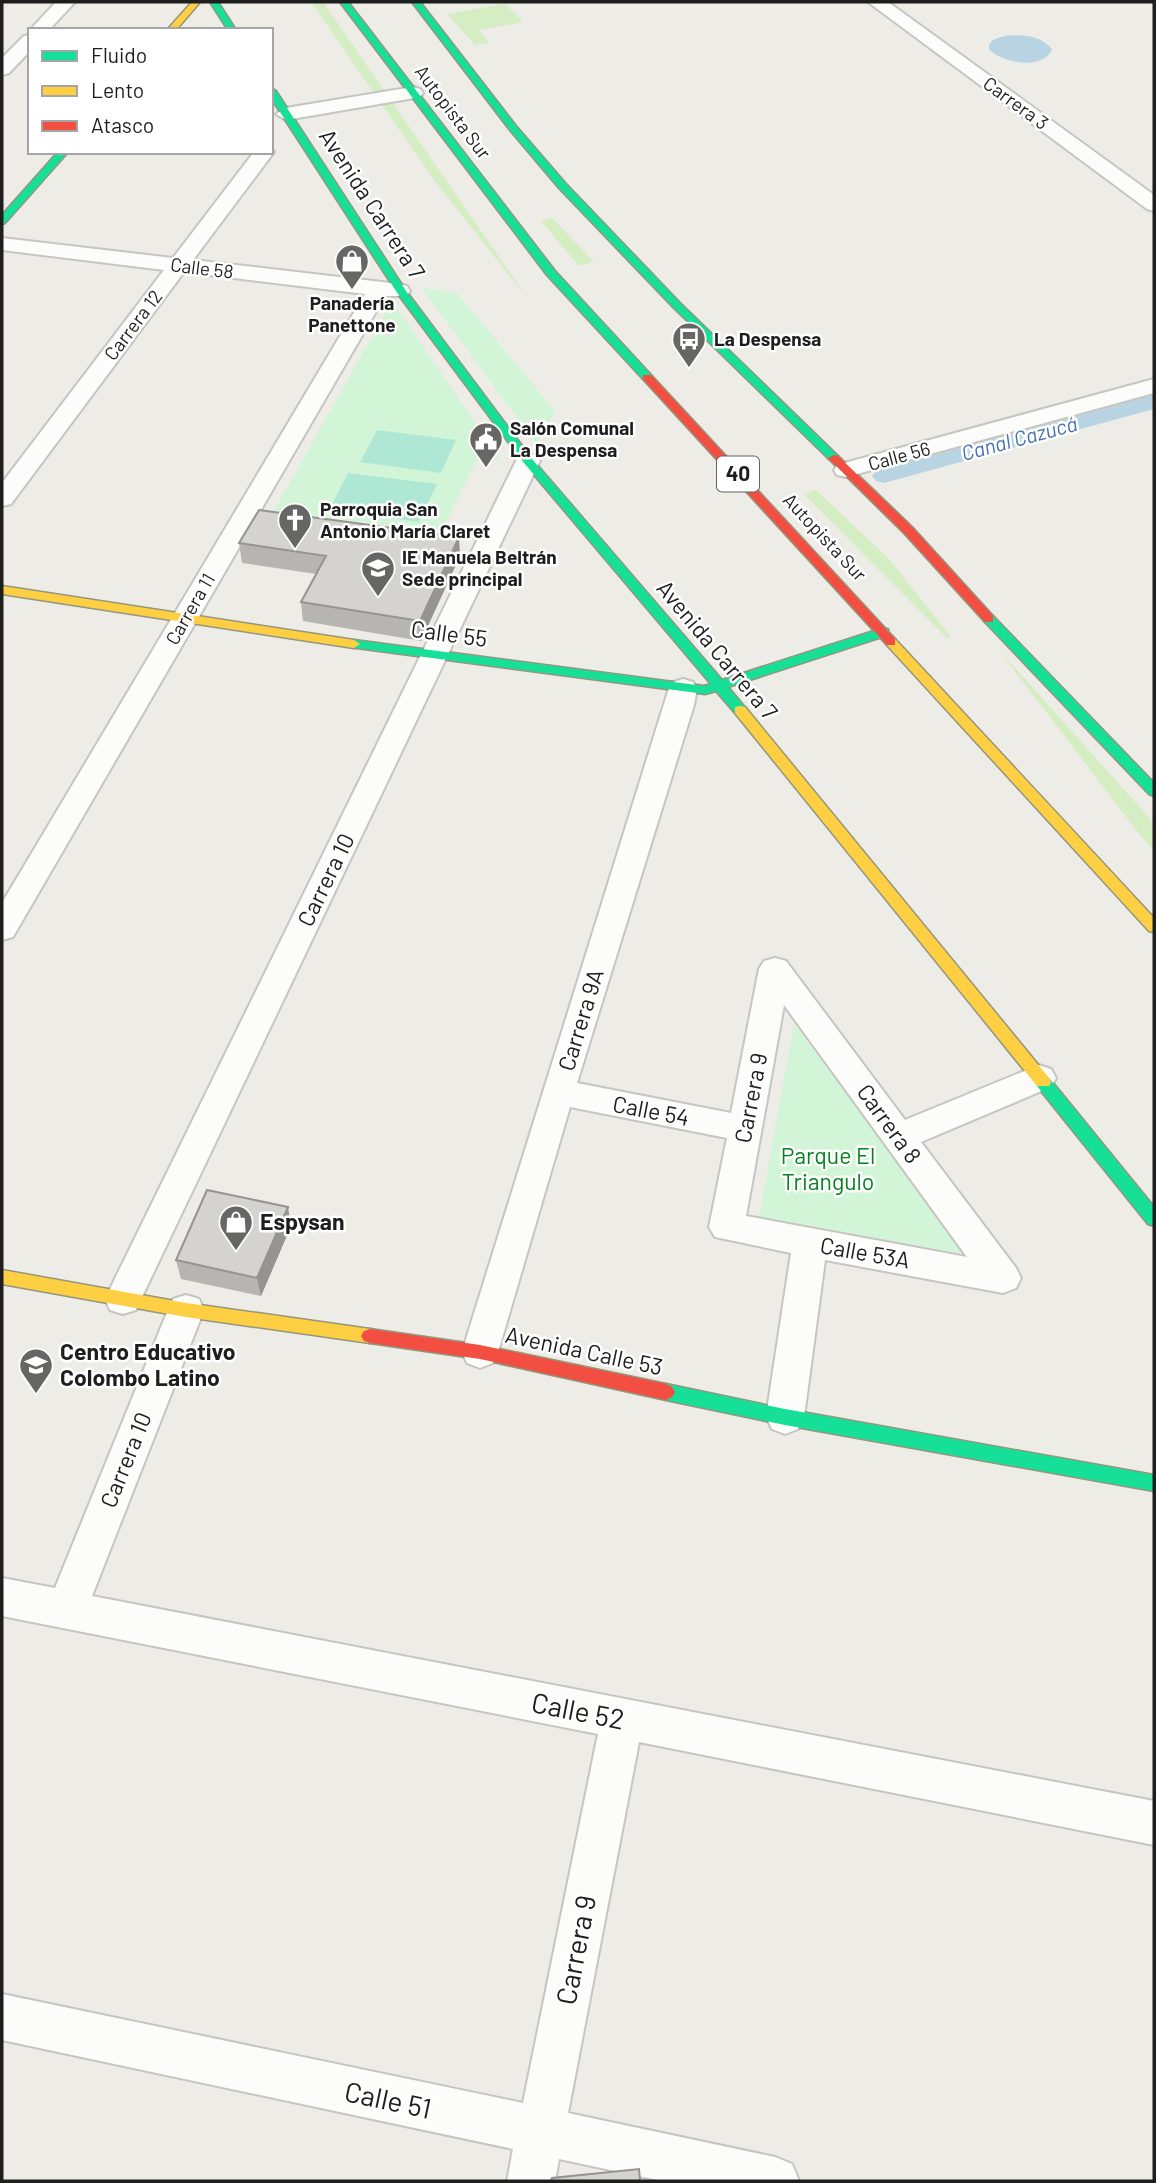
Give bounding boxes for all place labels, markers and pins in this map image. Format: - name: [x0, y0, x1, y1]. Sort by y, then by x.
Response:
- shop icon: Panadería Panettone: [333, 242, 371, 291]
- place label: Panadería Panettone: [308, 291, 396, 336]
- bus stop icon: La Despensa: [670, 320, 708, 369]
- place label: La Despensa: [714, 327, 821, 350]
- place label: Salón Comunal La Despensa: [510, 416, 634, 461]
- public building icon: Salón Comunal La Despensa: [467, 420, 505, 469]
- place label: Parroquia San Antonio María Claret: [320, 497, 490, 542]
- church icon: Parroquia San Antonio María Claret: [276, 501, 314, 550]
- place label: IE Manuela Beltrán Sede principal: [402, 545, 557, 590]
- school or university icon: IE Manuela Beltrán Sede principal: [359, 549, 397, 598]
- shop icon: Espysan: [217, 1203, 255, 1252]
- place label: Espysan: [260, 1207, 345, 1235]
- place label: Centro Educativo Colombo Latino: [60, 1337, 236, 1391]
- school or university icon: Centro Educativo Colombo Latino: [17, 1346, 55, 1395]

